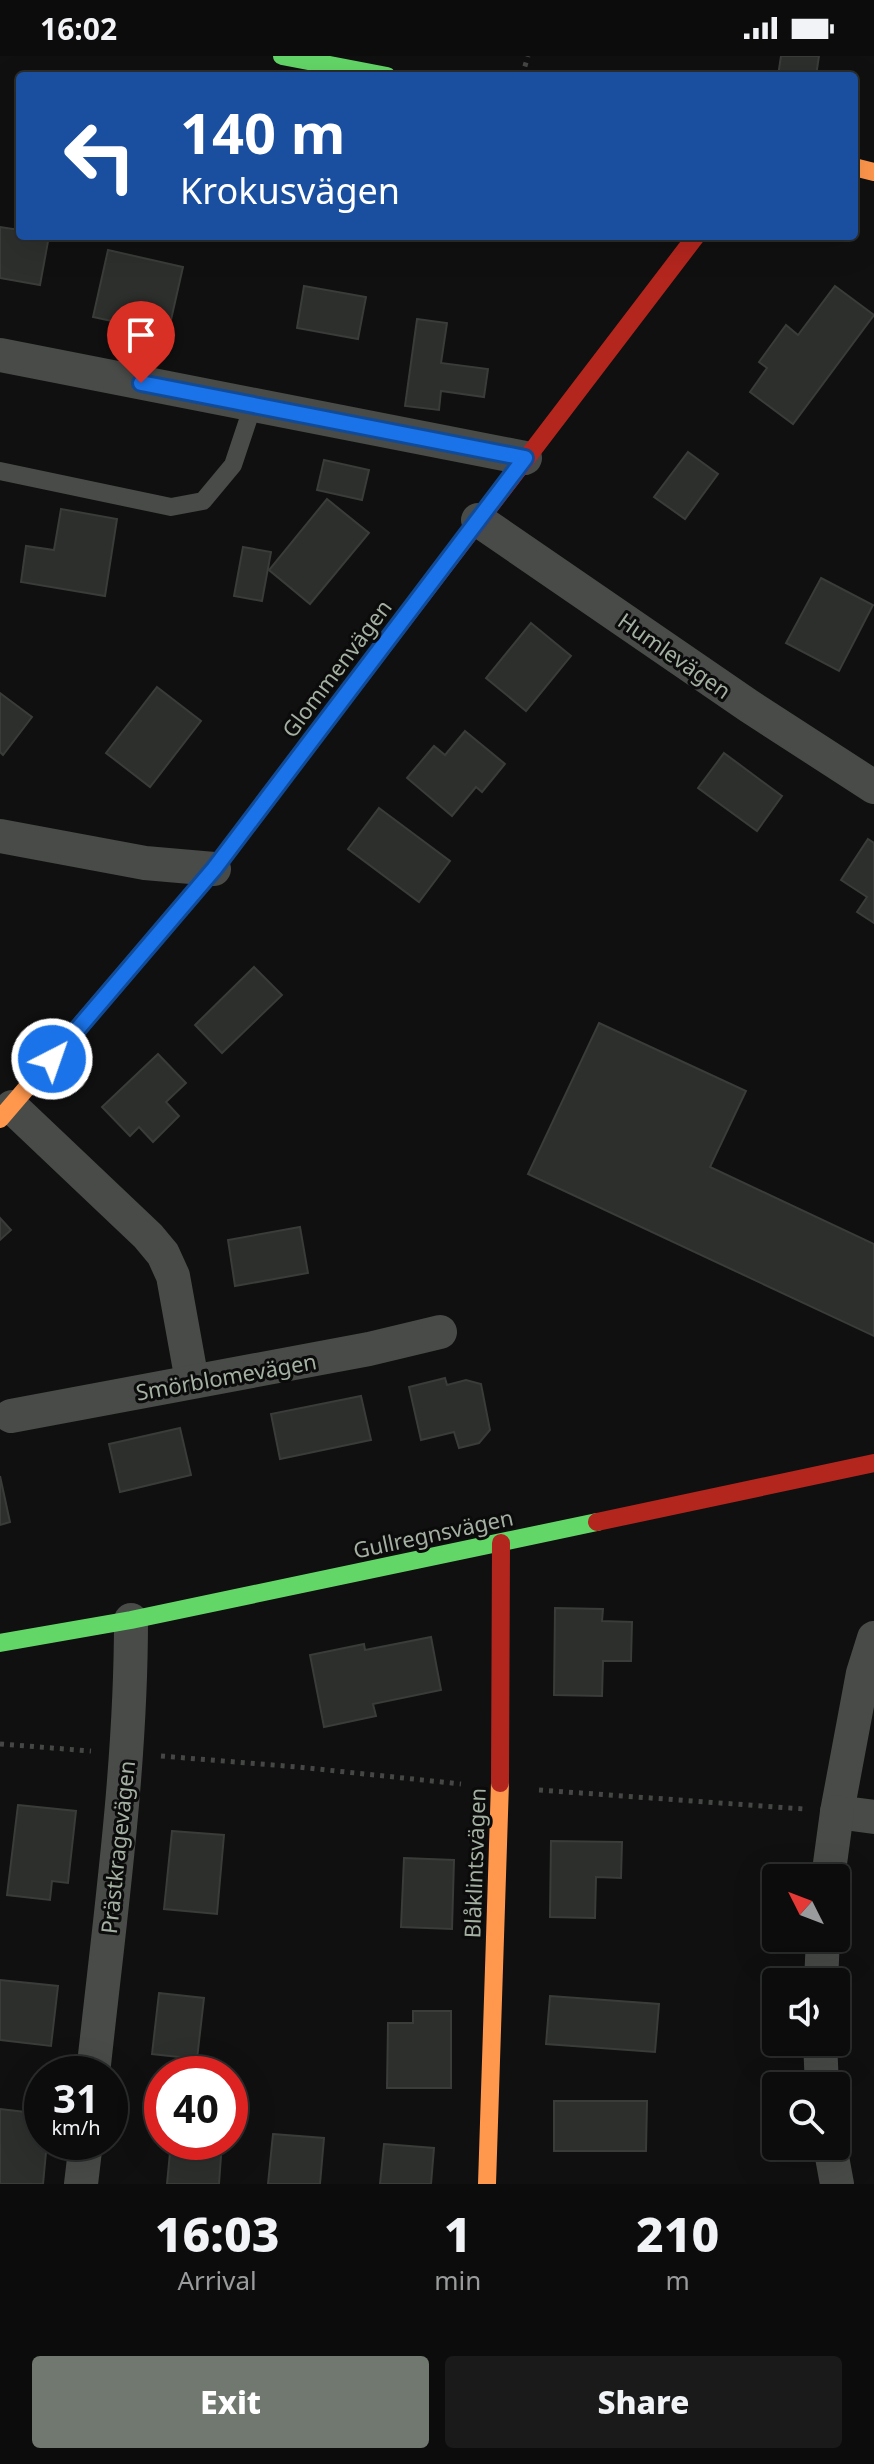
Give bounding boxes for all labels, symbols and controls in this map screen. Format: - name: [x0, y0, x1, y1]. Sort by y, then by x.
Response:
- text: 16:02: [40, 8, 117, 49]
- text: 140 m: [180, 94, 345, 170]
- icon: left: [48, 104, 152, 208]
- text: Krokusvägen: [180, 166, 400, 215]
- pin: [107, 301, 175, 383]
- icon: arrive: [119, 313, 163, 357]
- street label: Glommenvägen: [274, 593, 398, 743]
- street label: Humlevägen: [613, 605, 737, 705]
- position arrow: [10, 1017, 94, 1101]
- street label: Smörblomevägen: [133, 1345, 319, 1407]
- street label: Gullregnsvägen: [350, 1501, 516, 1565]
- street label: Prästkragevägen: [93, 1759, 141, 1935]
- street label: Blåklintsvägen: [456, 1787, 492, 1939]
- north arrow: [762, 1864, 850, 1952]
- map controls: [762, 1864, 850, 2160]
- button: sound: [762, 1968, 850, 2056]
- speed limit sign: 40: [144, 2056, 248, 2160]
- text: 31: [53, 2070, 99, 2125]
- button: search: [762, 2072, 850, 2160]
- text: km/h: [51, 2114, 101, 2141]
- text: 16:03: [155, 2201, 279, 2266]
- text: 1: [444, 2201, 472, 2266]
- text: 210: [636, 2201, 719, 2266]
- text: Arrival: [177, 2262, 257, 2298]
- text: min: [434, 2262, 481, 2298]
- text: m: [665, 2262, 690, 2298]
- button: Exit: [32, 2356, 429, 2448]
- button: Share: [445, 2356, 842, 2448]

